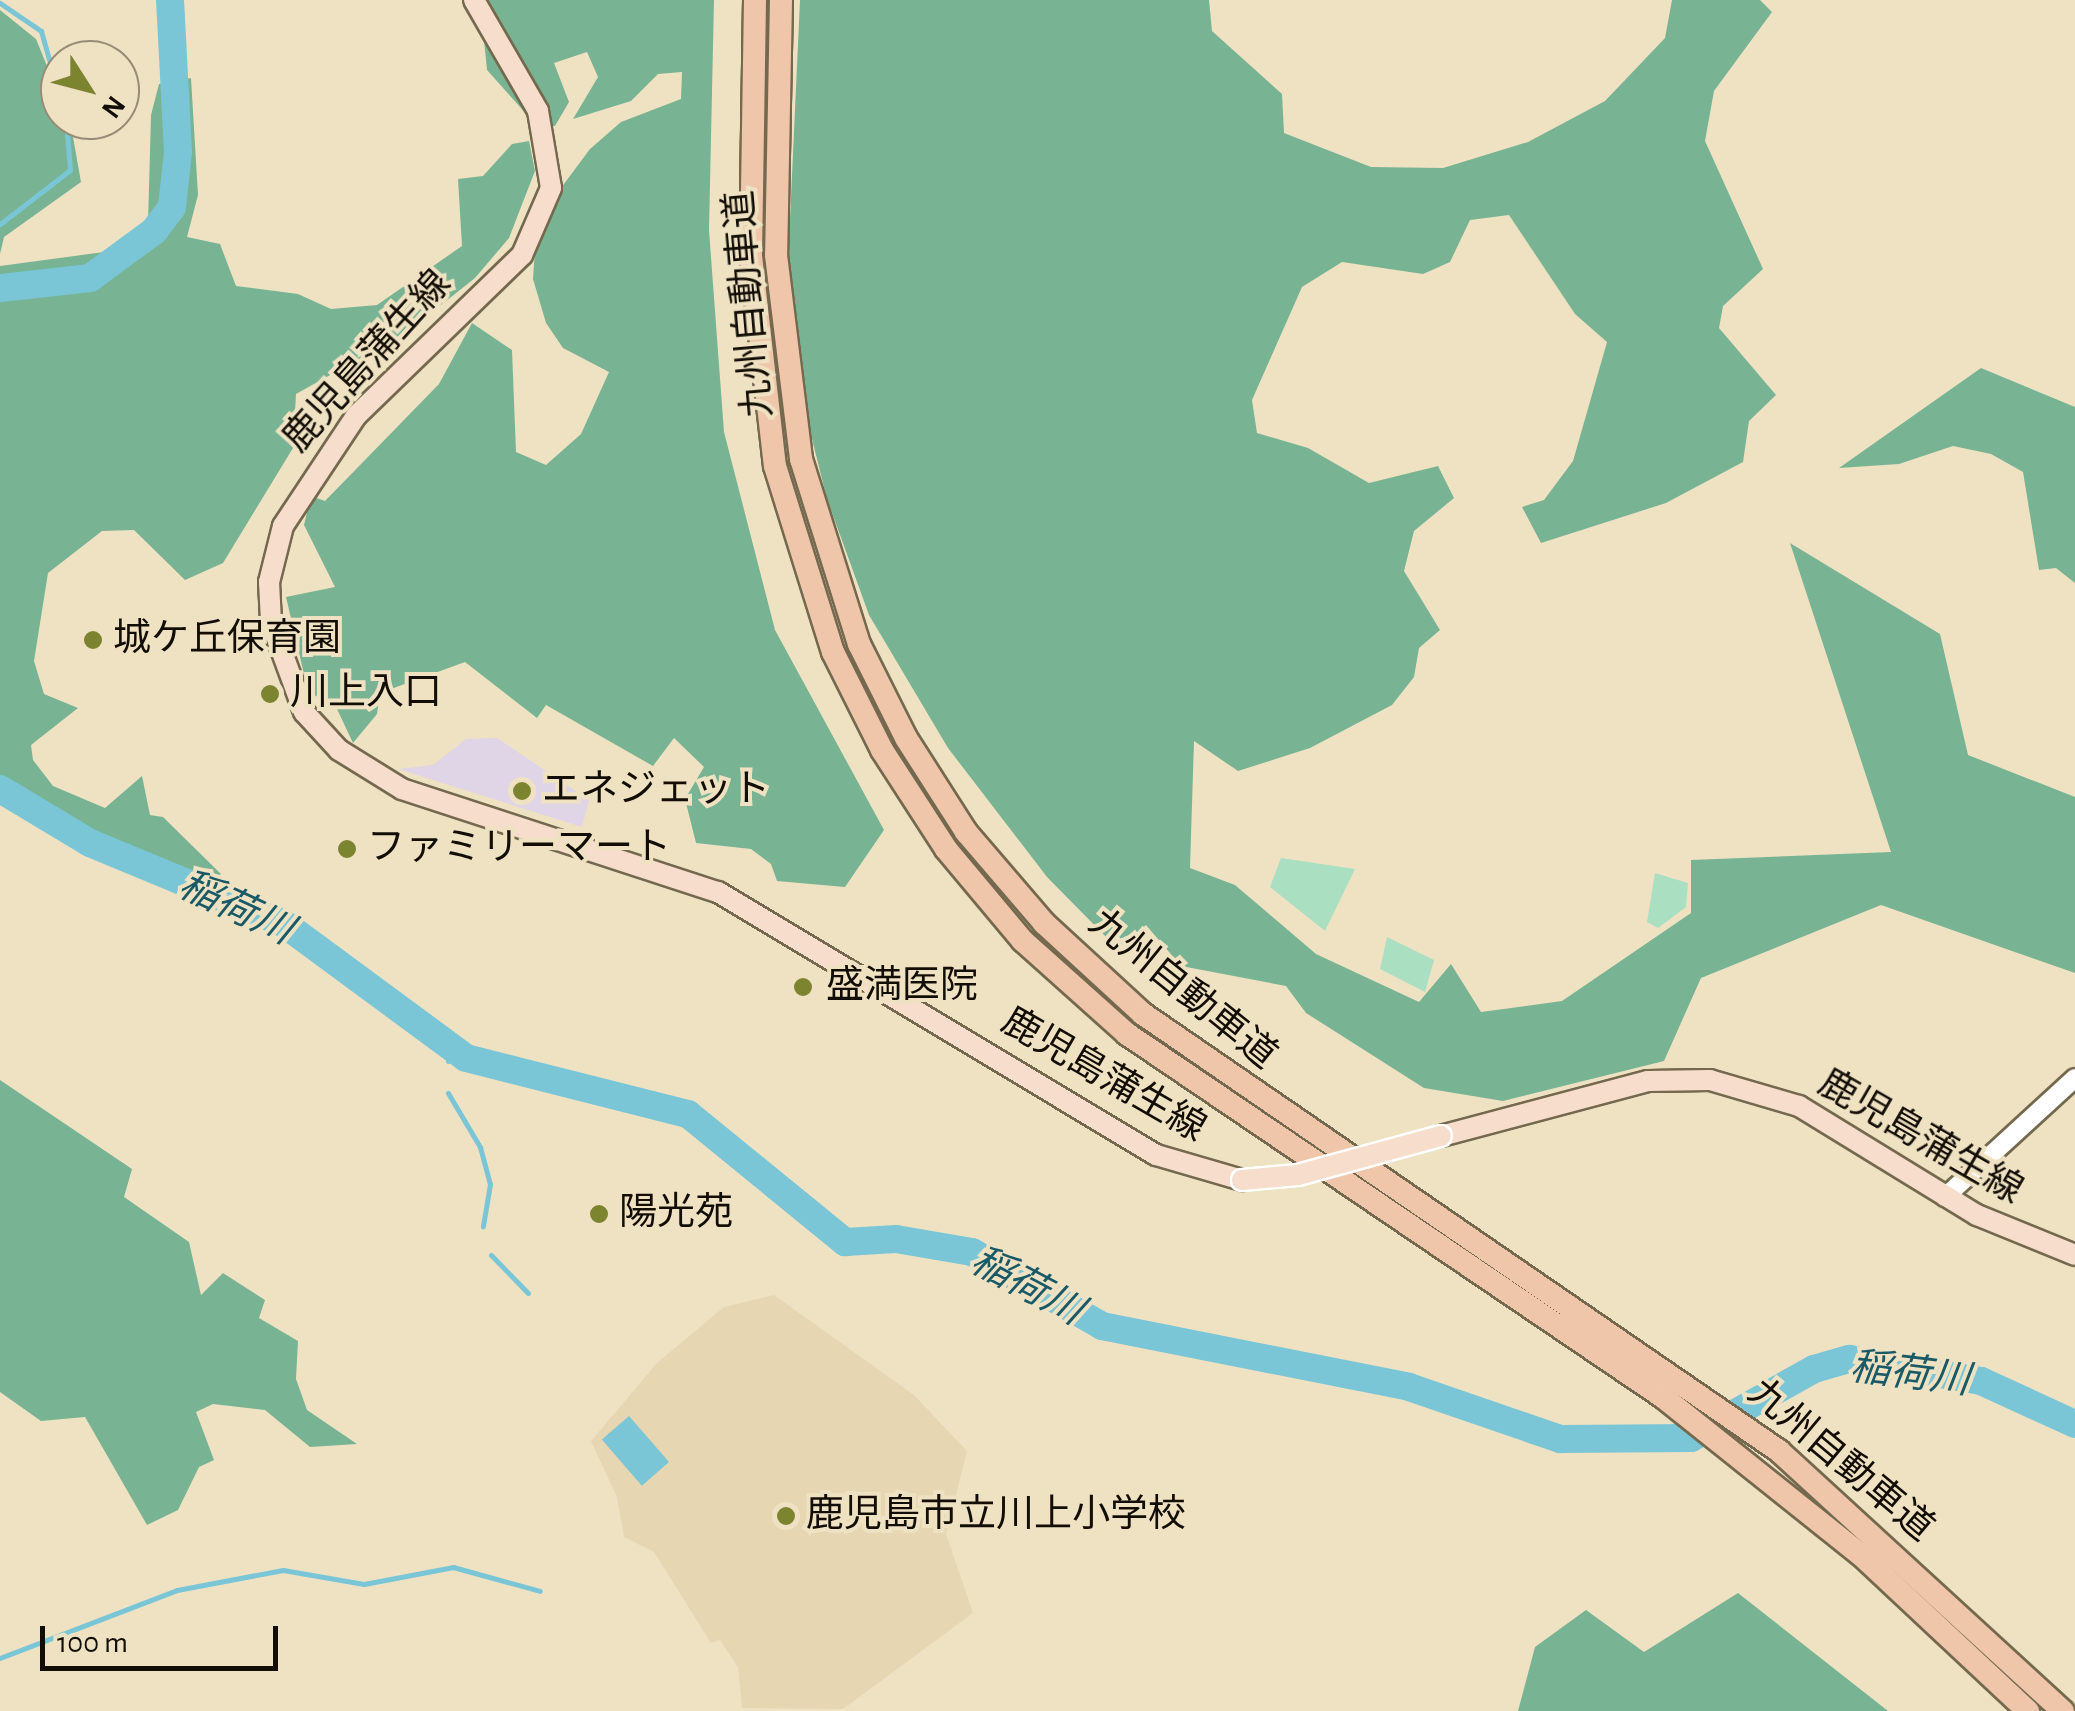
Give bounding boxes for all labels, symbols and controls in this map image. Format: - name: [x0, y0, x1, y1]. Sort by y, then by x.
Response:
- north arrow: [40, 40, 140, 140]
- text: N: [96, 90, 130, 123]
- street label: 九州自動車道: [717, 188, 783, 420]
- street label: 鹿児島蒲生線: [275, 262, 461, 462]
- place label: 城ケ丘保育園: [113, 617, 341, 663]
- marker: 城ケ丘保育園: [82, 629, 104, 651]
- place label: 川上入口: [290, 671, 442, 717]
- marker: 川上入口: [259, 683, 281, 705]
- place label: エネジェット: [542, 768, 770, 814]
- marker: エネジェット: [511, 780, 533, 802]
- place label: ファミリーマート: [367, 826, 671, 872]
- marker: ファミリーマート: [336, 838, 358, 860]
- water label: 稲荷川: [171, 861, 301, 955]
- street label: 九州自動車道: [1079, 901, 1285, 1079]
- place label: 盛満医院: [826, 964, 978, 1010]
- marker: 盛満医院: [790, 974, 816, 1000]
- street label: 鹿児島蒲生線: [993, 999, 1213, 1153]
- street label: 鹿児島蒲生線: [1810, 1061, 2030, 1215]
- place label: 陽光苑: [619, 1191, 733, 1237]
- marker: 陽光苑: [588, 1203, 610, 1225]
- water label: 稲荷川: [963, 1237, 1091, 1335]
- water label: 稲荷川: [1848, 1343, 1972, 1405]
- street label: 九州自動車道: [1738, 1370, 1942, 1552]
- place label: 鹿児島市立川上小学校: [806, 1493, 1186, 1539]
- marker: 鹿児島市立川上小学校: [775, 1505, 797, 1527]
- scale bar: [45, 1606, 282, 1668]
- text: 100 m: [57, 1628, 128, 1658]

